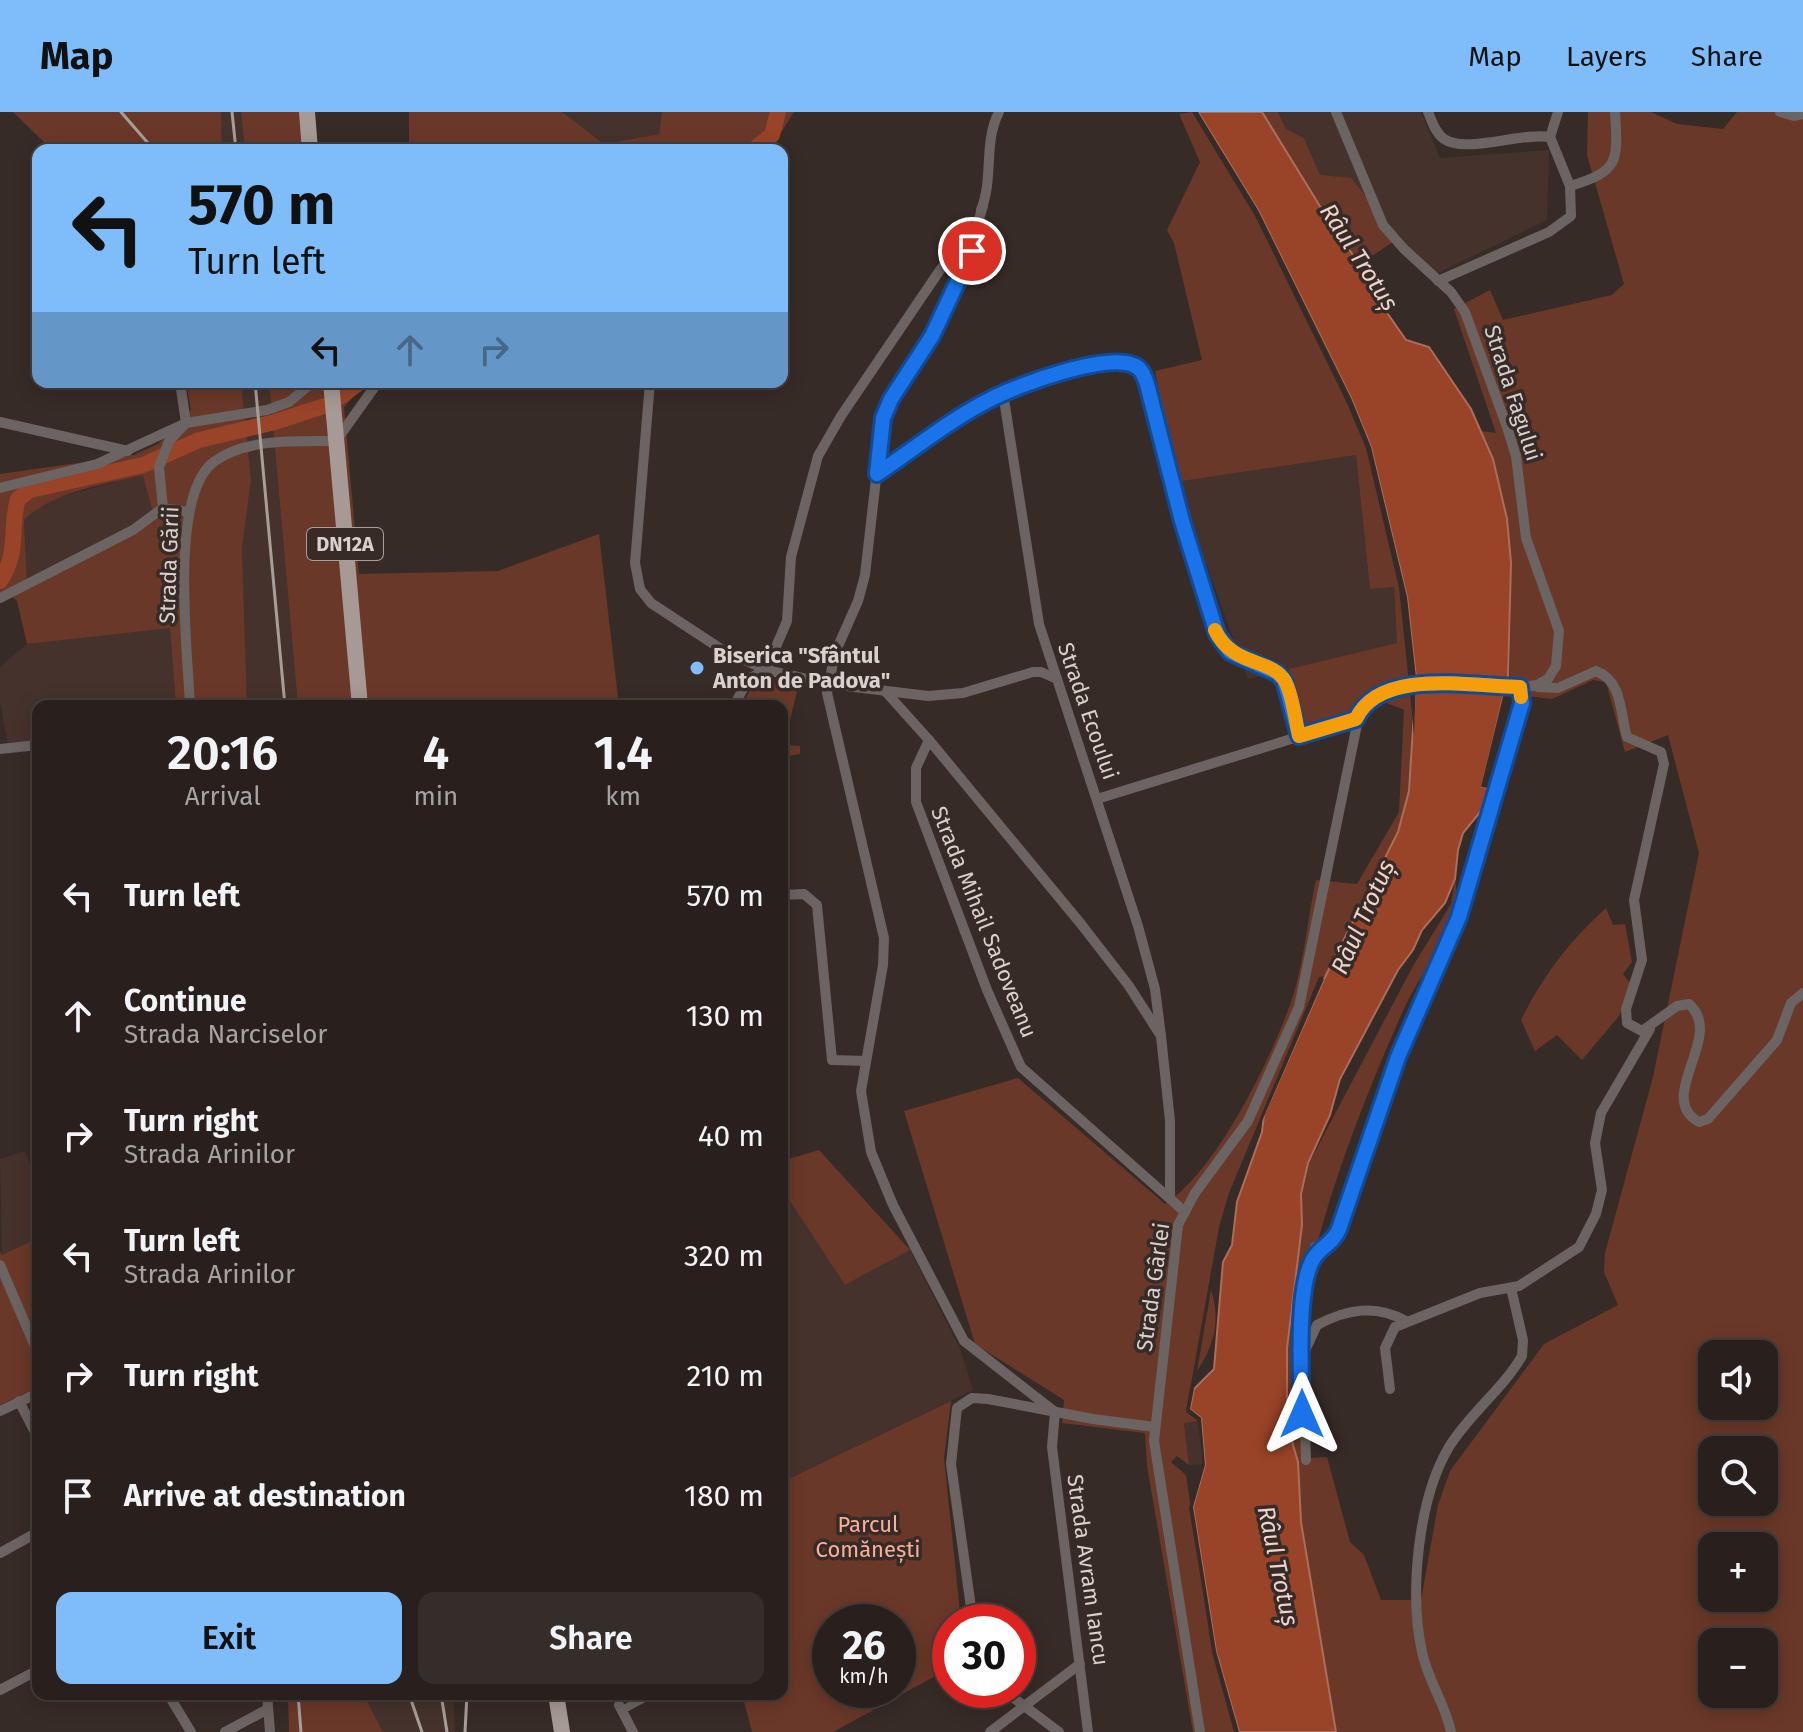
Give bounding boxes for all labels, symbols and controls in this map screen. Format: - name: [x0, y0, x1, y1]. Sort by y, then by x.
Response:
- text: Map: [40, 33, 113, 79]
- text: Map: [1468, 40, 1522, 73]
- text: Layers: [1566, 40, 1647, 73]
- text: Share: [1691, 40, 1763, 73]
- text: 570 m: [188, 172, 335, 239]
- icon: left: [56, 176, 160, 280]
- water label: Râul Trotuș: [1313, 198, 1404, 316]
- pin: [938, 217, 1006, 285]
- icon: arrive: [950, 229, 994, 273]
- text: Turn left: [188, 240, 326, 284]
- street label: Strada Fagului: [1478, 322, 1548, 464]
- icon: left: [304, 328, 348, 372]
- icon: ahead: [388, 328, 432, 372]
- icon: right: [472, 328, 516, 372]
- street label: Strada Gării: [153, 506, 185, 624]
- road number: DN12A: [307, 528, 383, 560]
- street label: Strada Ecoului: [1052, 639, 1124, 783]
- place label: Biserica "Sfântul Anton de Padova": [712, 642, 890, 694]
- marker: Biserica "Sfântul Anton de Padova": [688, 659, 706, 677]
- text: 20:16: [167, 724, 278, 782]
- text: 4: [423, 724, 449, 782]
- text: 1.4: [594, 724, 653, 782]
- text: Arrival: [185, 781, 261, 812]
- text: min: [413, 781, 458, 812]
- text: km: [605, 781, 641, 812]
- street label: Strada Mihail Sadoveanu: [925, 802, 1043, 1042]
- water label: Râul Trotuș: [1325, 856, 1401, 979]
- icon: left: [56, 874, 100, 918]
- text: Turn left: [124, 878, 240, 914]
- text: 570 m: [686, 878, 764, 914]
- text: Continue: [124, 983, 247, 1019]
- icon: ahead: [56, 994, 100, 1038]
- text: 130 m: [686, 998, 764, 1034]
- text: Strada Narciselor: [124, 1019, 327, 1050]
- text: Turn right: [124, 1103, 259, 1139]
- icon: right: [56, 1114, 100, 1158]
- text: 40 m: [698, 1118, 764, 1154]
- text: Strada Arinilor: [124, 1139, 295, 1170]
- street label: Strada Gârlei: [1131, 1221, 1175, 1353]
- text: Turn left: [124, 1223, 240, 1259]
- icon: left: [56, 1234, 100, 1278]
- text: 320 m: [684, 1238, 764, 1274]
- text: Strada Arinilor: [124, 1259, 295, 1290]
- map controls: [1698, 1340, 1778, 1708]
- button: sound: [1698, 1340, 1778, 1420]
- icon: right: [56, 1354, 100, 1398]
- text: Turn right: [124, 1358, 259, 1394]
- text: 210 m: [687, 1358, 764, 1394]
- position arrow: [1260, 1372, 1344, 1456]
- button: search: [1698, 1436, 1778, 1516]
- street label: Strada Avram Iancu: [1061, 1473, 1115, 1667]
- icon: arrive: [56, 1474, 100, 1518]
- text: Arrive at destination: [124, 1478, 406, 1514]
- text: 180 m: [684, 1478, 764, 1514]
- water label: Râul Trotuș: [1251, 1503, 1304, 1629]
- park label: Parcul Comănești: [816, 1511, 920, 1563]
- button: +: [1698, 1532, 1778, 1612]
- button: Exit: [56, 1592, 402, 1684]
- button: Share: [418, 1592, 764, 1684]
- speed limit sign: 30: [932, 1604, 1036, 1708]
- text: 26: [842, 1622, 886, 1670]
- button: −: [1698, 1628, 1778, 1708]
- text: km/h: [839, 1664, 889, 1688]

